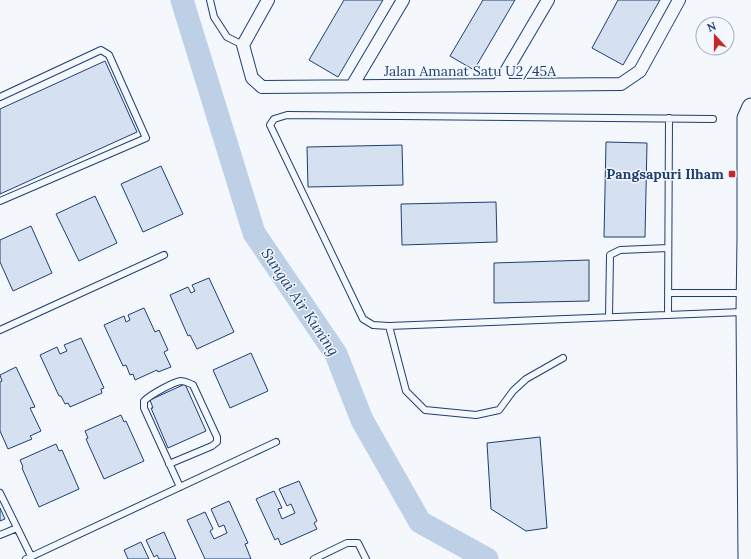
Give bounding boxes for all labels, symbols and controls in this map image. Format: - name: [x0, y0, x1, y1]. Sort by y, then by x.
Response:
- north arrow: [695, 16, 735, 56]
- text: N: [705, 18, 718, 35]
- street label: Jalan Amanat Satu U2/45A: [383, 62, 556, 80]
- place label: Pangsapuri Ilham: [606, 165, 724, 183]
- marker: Pangsapuri Ilham: [727, 169, 737, 179]
- water label: Sungai Air Kuning: [257, 244, 343, 359]

